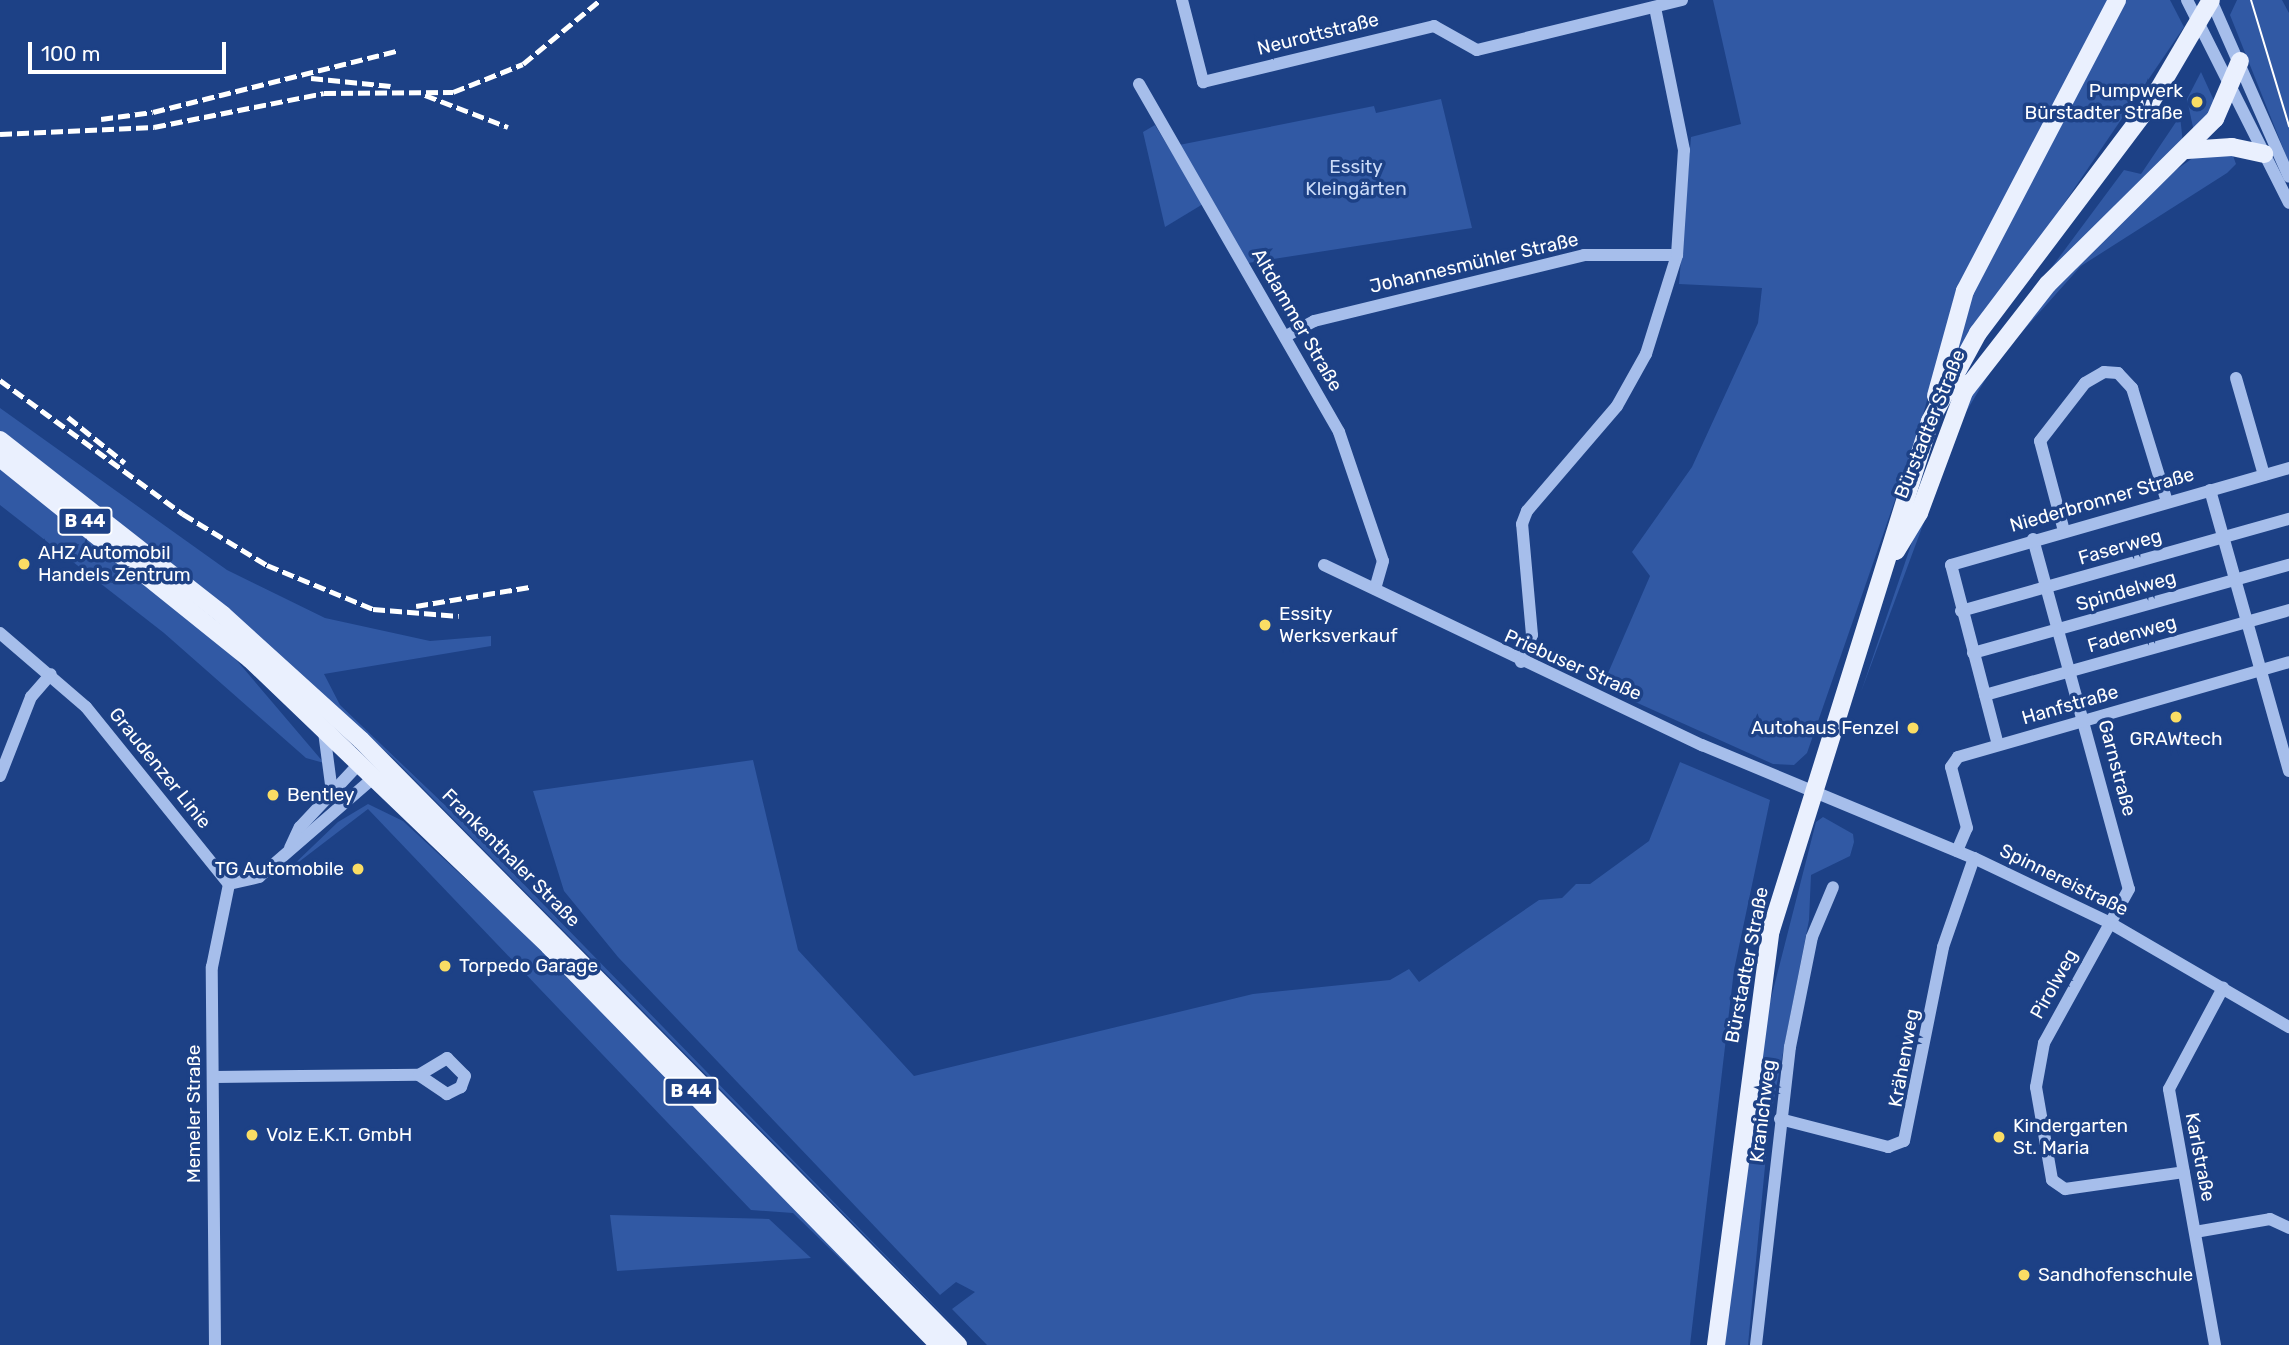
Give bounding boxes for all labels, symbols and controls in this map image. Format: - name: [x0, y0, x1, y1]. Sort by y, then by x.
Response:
- street label: Neurottstraße: [1255, 8, 1381, 60]
- scale bar: [32, 28, 229, 72]
- text: 100 m: [41, 41, 100, 66]
- place label: Pumpwerk Bürstadter Straße: [2024, 80, 2183, 124]
- marker: Pumpwerk Bürstadter Straße: [2189, 94, 2205, 110]
- park label: Essity Kleingärten: [1305, 156, 1407, 200]
- street label: Johannesmühler Straße: [1367, 228, 1581, 298]
- street label: Altdammer Straße: [1247, 244, 1347, 396]
- street label: Bürstadter Straße: [1890, 346, 1970, 502]
- street label: Niederbronner Straße: [2007, 463, 2197, 537]
- road number: B 44: [57, 506, 113, 536]
- street label: Faserweg: [2076, 524, 2164, 570]
- place label: AHZ Automobil Handels Zentrum: [38, 542, 191, 586]
- marker: AHZ Automobil Handels Zentrum: [16, 556, 32, 572]
- street label: Spindelweg: [2073, 566, 2179, 616]
- place label: Essity Werksverkauf: [1279, 603, 1398, 647]
- street label: Fadenweg: [2085, 610, 2179, 658]
- marker: Essity Werksverkauf: [1257, 617, 1273, 633]
- street label: Priebuser Straße: [1501, 624, 1645, 706]
- street label: Hanfstraße: [2019, 680, 2121, 730]
- street label: Graudenzer Linie: [104, 703, 216, 833]
- marker: GRAWtech: [2168, 709, 2184, 725]
- place label: Autohaus Fenzel: [1751, 717, 1899, 739]
- street label: Garnstraße: [2093, 717, 2141, 819]
- marker: Autohaus Fenzel: [1905, 720, 1921, 736]
- place label: GRAWtech: [2130, 728, 2222, 750]
- place label: Bentley: [287, 784, 355, 806]
- street label: Frankenthaler Straße: [437, 784, 585, 932]
- marker: Bentley: [265, 787, 281, 803]
- street label: Spinnereistraße: [1996, 839, 2132, 921]
- place label: TG Automobile: [214, 858, 344, 880]
- marker: TG Automobile: [350, 861, 366, 877]
- street label: Bürstadter Straße: [1721, 885, 1773, 1045]
- street label: Pirolweg: [2026, 945, 2082, 1023]
- place label: Torpedo Garage: [459, 955, 598, 977]
- marker: Torpedo Garage: [437, 958, 453, 974]
- street label: Krähenweg: [1884, 1007, 1924, 1109]
- street label: Memeler Straße: [183, 1044, 205, 1184]
- street label: Kranichweg: [1745, 1058, 1781, 1164]
- road number: B 44: [663, 1076, 719, 1106]
- street label: Karlstraße: [2180, 1111, 2220, 1203]
- place label: Kindergarten St. Maria: [2013, 1115, 2128, 1159]
- place label: Volz E.K.T. GmbH: [266, 1124, 412, 1146]
- marker: Volz E.K.T. GmbH: [244, 1127, 260, 1143]
- marker: Kindergarten St. Maria: [1991, 1129, 2007, 1145]
- place label: Sandhofenschule: [2038, 1264, 2193, 1286]
- marker: Sandhofenschule: [2016, 1267, 2032, 1283]

